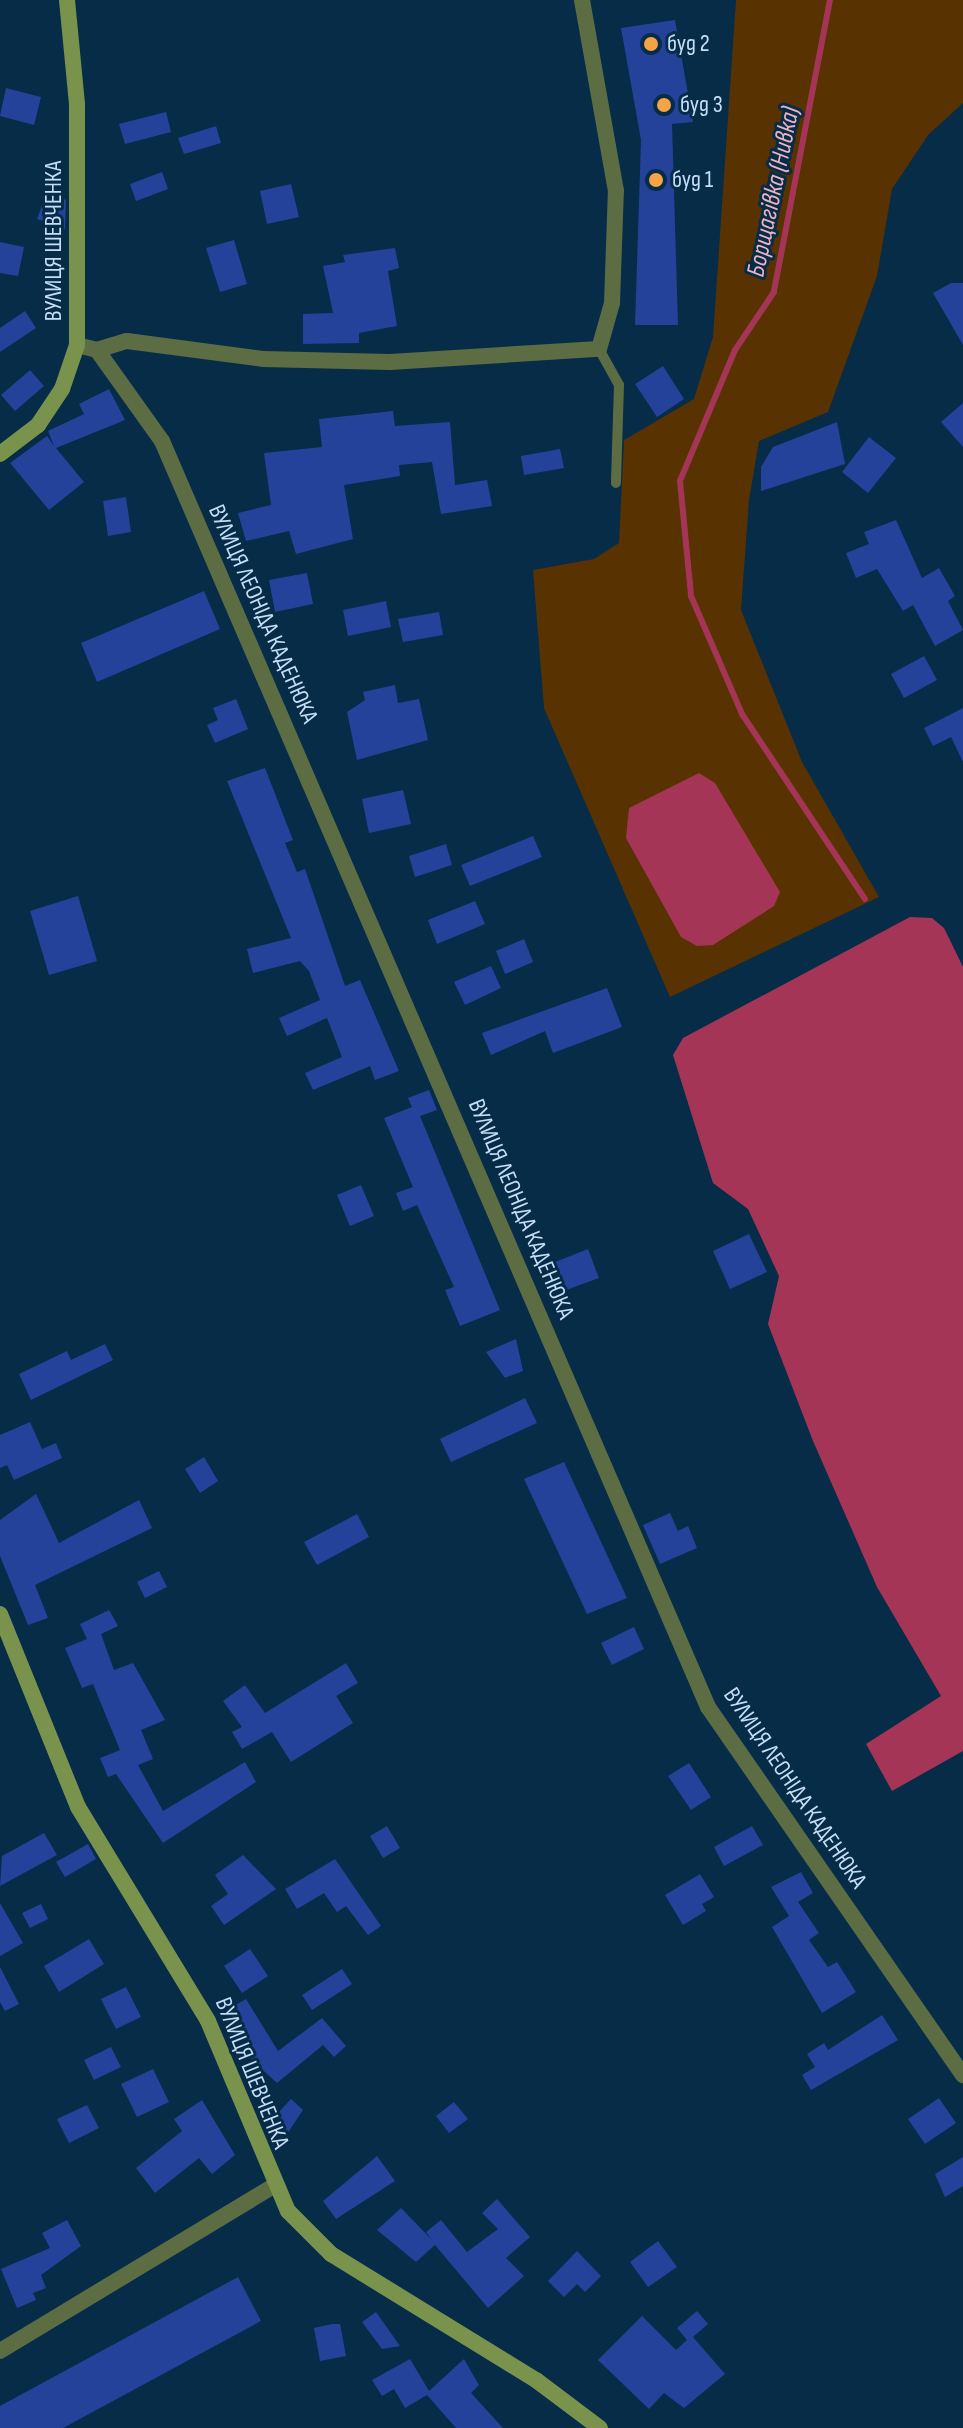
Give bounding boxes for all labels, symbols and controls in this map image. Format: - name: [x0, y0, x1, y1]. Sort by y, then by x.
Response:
- place label: буд 2: [667, 30, 710, 58]
- marker: буд 2: [642, 35, 660, 53]
- place label: буд 3: [680, 91, 723, 119]
- marker: буд 3: [655, 96, 673, 114]
- water label: Борщагівка (Нивка): [741, 104, 807, 280]
- street label: ВУЛИЦЯ ШЕВЧЕНКА: [40, 161, 68, 321]
- place label: буд 1: [672, 166, 713, 194]
- marker: буд 1: [647, 171, 665, 189]
- street label: ВУЛИЦЯ ЛЕОНІДА КАДЕНЮКА: [202, 500, 324, 728]
- street label: ВУЛИЦЯ ЛЕОНІДА КАДЕНЮКА: [462, 1095, 580, 1323]
- street label: ВУЛИЦЯ ЛЕОНІДА КАДЕНЮКА: [717, 1682, 873, 1894]
- street label: ВУЛИЦЯ ШЕВЧЕНКА: [209, 1993, 295, 2153]

